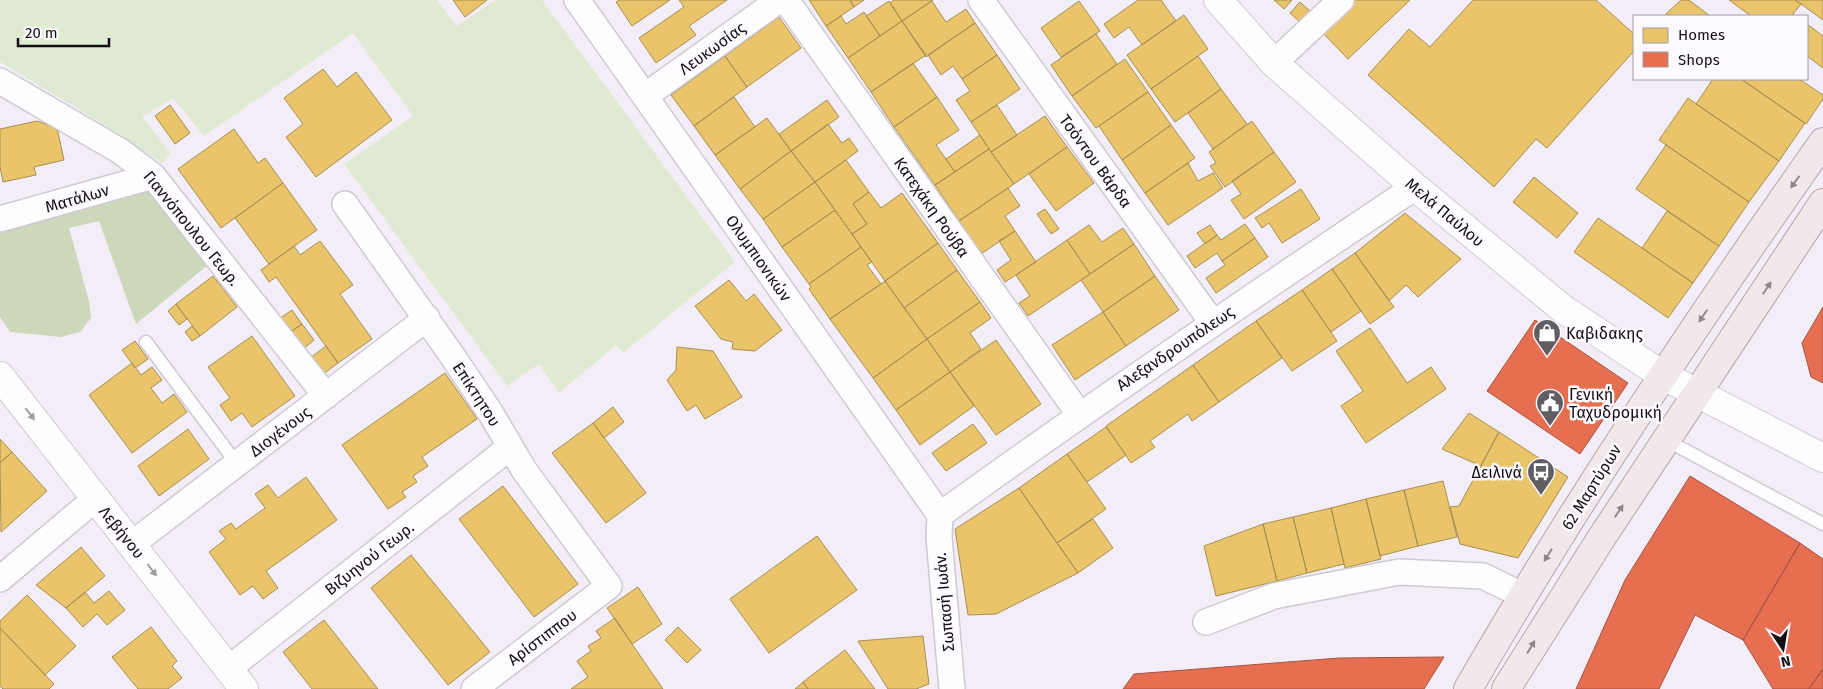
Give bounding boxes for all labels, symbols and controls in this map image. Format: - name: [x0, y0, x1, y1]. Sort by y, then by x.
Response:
- scale bar: [18, 15, 109, 47]
- legend: [1633, 15, 1808, 80]
- street label: Λευκωσίας: [676, 18, 749, 79]
- text: 20 m: [25, 24, 58, 42]
- text: Homes: [1678, 26, 1725, 44]
- text: Shops: [1678, 51, 1720, 69]
- street label: Τσόντου Βάρδα: [1055, 111, 1136, 212]
- street label: Κατεχάκη Ρούβα: [890, 154, 973, 261]
- street label: Γιαννόπουλου Γεωρ.: [139, 167, 244, 290]
- street label: Μελά Παύλου: [1401, 174, 1488, 251]
- one-way arrow: [1790, 175, 1800, 189]
- street label: Ματάλων: [43, 180, 112, 217]
- street label: Ολυμπιονικών: [722, 211, 796, 305]
- one-way arrow: [1762, 281, 1772, 294]
- street label: Αλεξανδρουπόλεως: [1113, 302, 1238, 395]
- one-way arrow: [1698, 309, 1708, 323]
- shop icon: Καβιδακης: [1532, 318, 1562, 357]
- place label: Καβιδακης: [1566, 324, 1643, 343]
- street label: Επίκτητου: [449, 359, 504, 430]
- place label: Γενική Ταχυδρομική: [1569, 385, 1662, 422]
- public building icon: Γενική Ταχυδρομική: [1535, 388, 1565, 427]
- street label: Διογένους: [246, 402, 315, 461]
- one-way arrow: [24, 407, 35, 420]
- street label: 62 Μαρτύρων: [1558, 441, 1625, 533]
- bus stop icon: Δειλινά: [1526, 457, 1556, 496]
- place label: Δειλινά: [1472, 463, 1522, 482]
- street label: Λεβήνου: [95, 502, 148, 562]
- one-way arrow: [1614, 504, 1624, 518]
- street label: Βιζυηνού Γεωρ.: [321, 518, 418, 599]
- one-way arrow: [1543, 548, 1553, 562]
- street label: Σωπασή Ιωάν.: [931, 552, 958, 652]
- one-way arrow: [146, 563, 157, 576]
- street label: Αρίστιππου: [504, 605, 581, 670]
- north arrow: [1758, 624, 1808, 674]
- one-way arrow: [1527, 641, 1536, 654]
- text: N: [1779, 652, 1792, 671]

